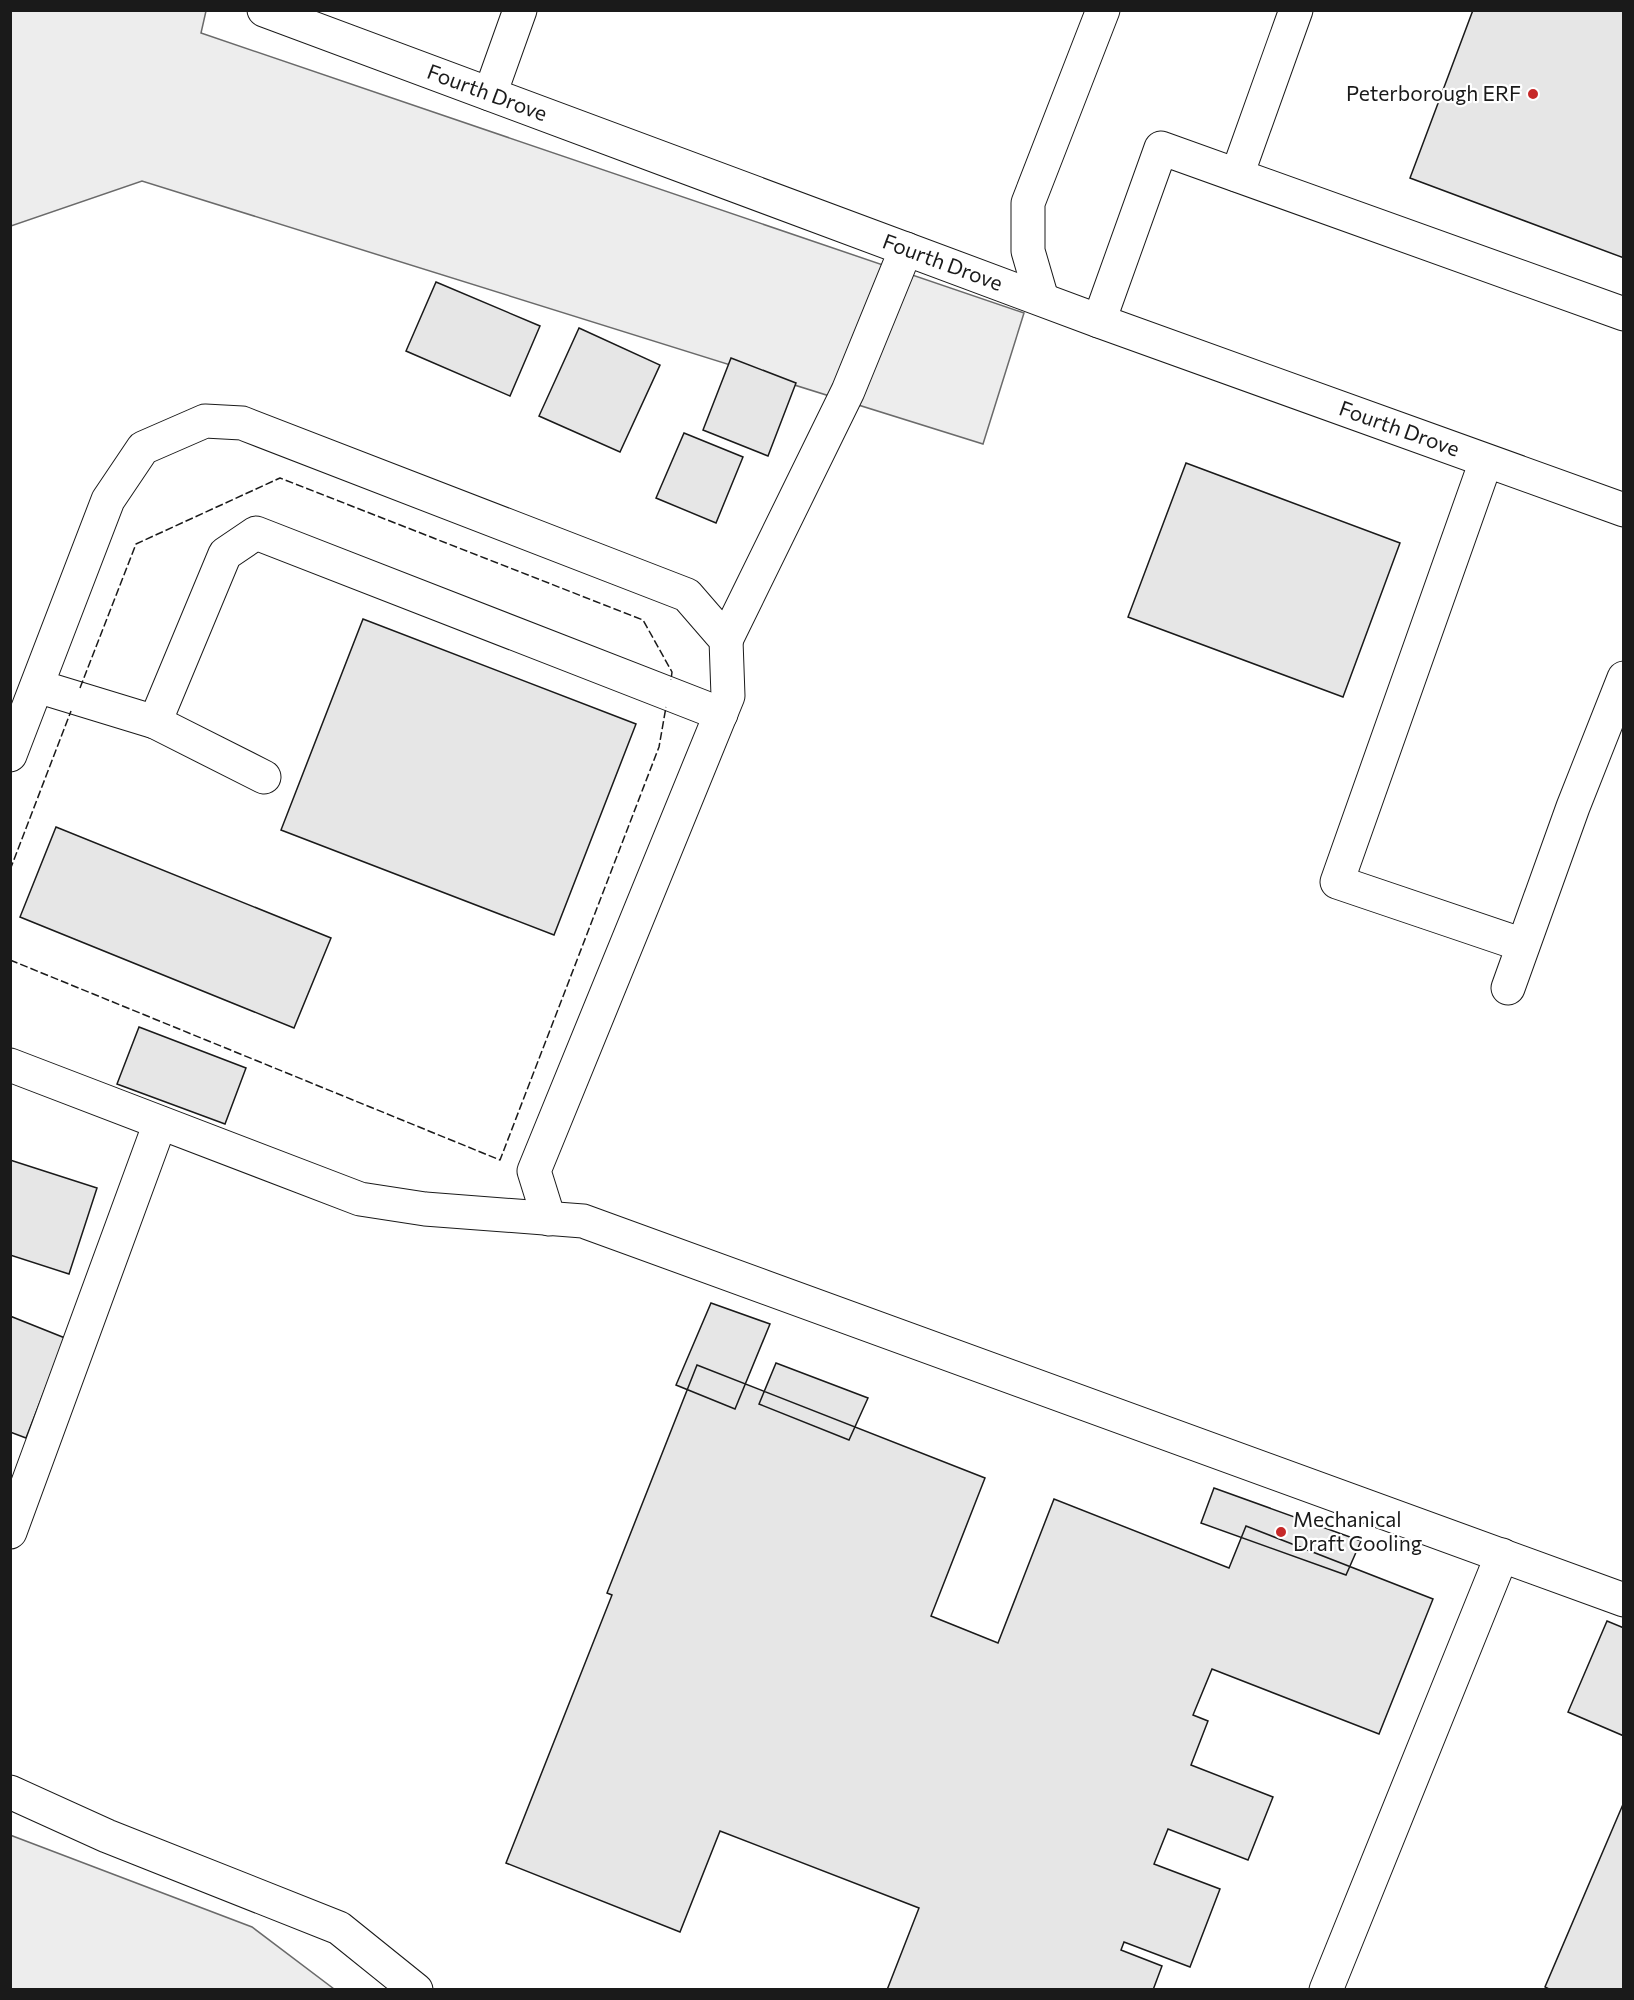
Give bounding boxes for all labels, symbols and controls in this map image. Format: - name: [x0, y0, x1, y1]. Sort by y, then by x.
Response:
- street label: Fourth Drove: [424, 58, 551, 125]
- place label: Peterborough ERF: [1346, 80, 1521, 105]
- marker: Peterborough ERF: [1526, 87, 1540, 101]
- street label: Fourth Drove: [880, 228, 1006, 295]
- street label: Fourth Drove: [1336, 395, 1463, 461]
- place label: Mechanical Draft Cooling: [1293, 1506, 1422, 1555]
- marker: Mechanical Draft Cooling: [1274, 1525, 1288, 1539]

